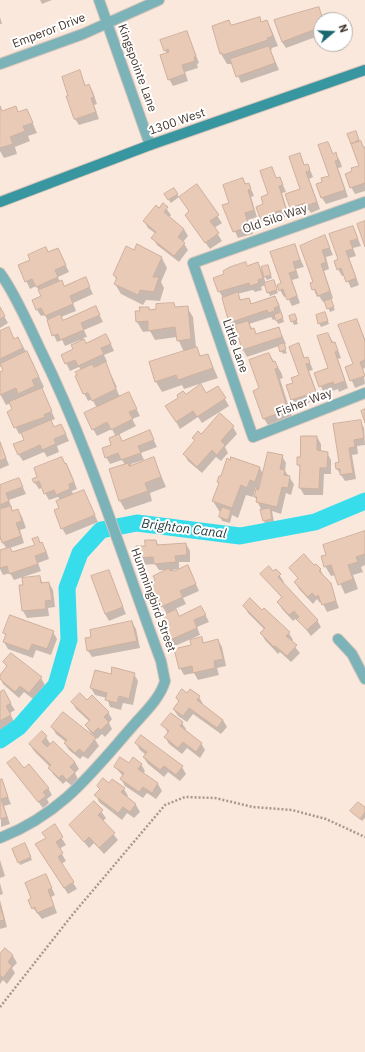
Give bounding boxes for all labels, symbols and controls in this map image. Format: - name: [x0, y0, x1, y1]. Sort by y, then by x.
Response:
- street label: Emperor Drive: [10, 10, 88, 52]
- north arrow: [313, 12, 353, 52]
- street label: Kingspointe Lane: [114, 22, 160, 114]
- text: N: [335, 22, 351, 34]
- street label: 1300 West: [147, 106, 207, 138]
- street label: Old Silo Way: [241, 201, 309, 237]
- street label: Little Lane: [219, 317, 251, 375]
- street label: Fisher Way: [274, 386, 334, 420]
- water label: Brighton Canal: [141, 516, 227, 542]
- street label: Hummingbird Street: [128, 546, 178, 654]

